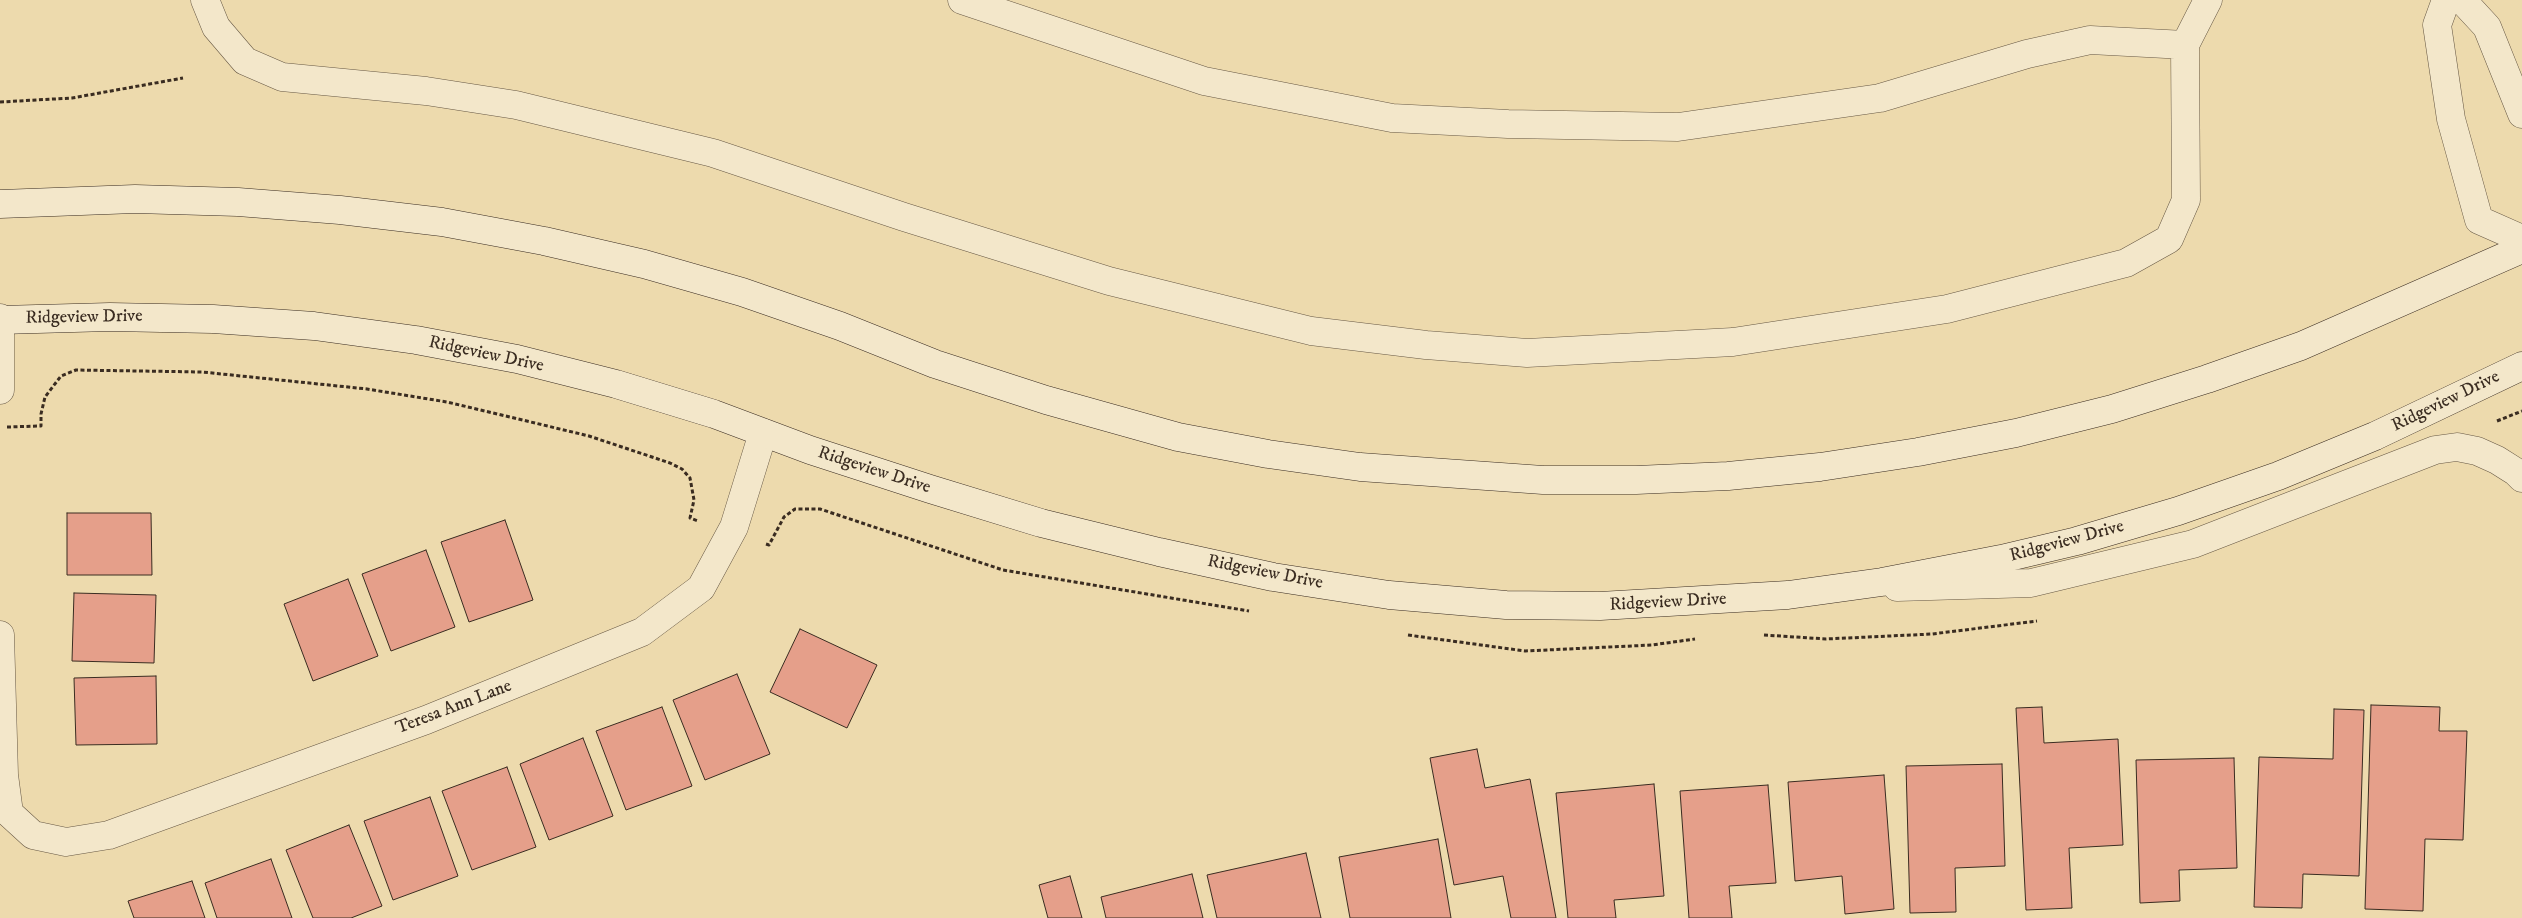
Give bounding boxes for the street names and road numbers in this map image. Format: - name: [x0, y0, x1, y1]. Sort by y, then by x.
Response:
- street label: Ridgeview Drive: [25, 306, 143, 330]
- street label: Ridgeview Drive: [426, 332, 546, 378]
- street label: Ridgeview Drive: [2389, 367, 2503, 437]
- street label: Ridgeview Drive: [815, 443, 933, 499]
- street label: Ridgeview Drive: [2008, 516, 2126, 568]
- street label: Ridgeview Drive: [1205, 551, 1325, 595]
- street label: Ridgeview Drive: [1609, 589, 1727, 617]
- street label: Teresa Ann Lane: [393, 676, 515, 740]

